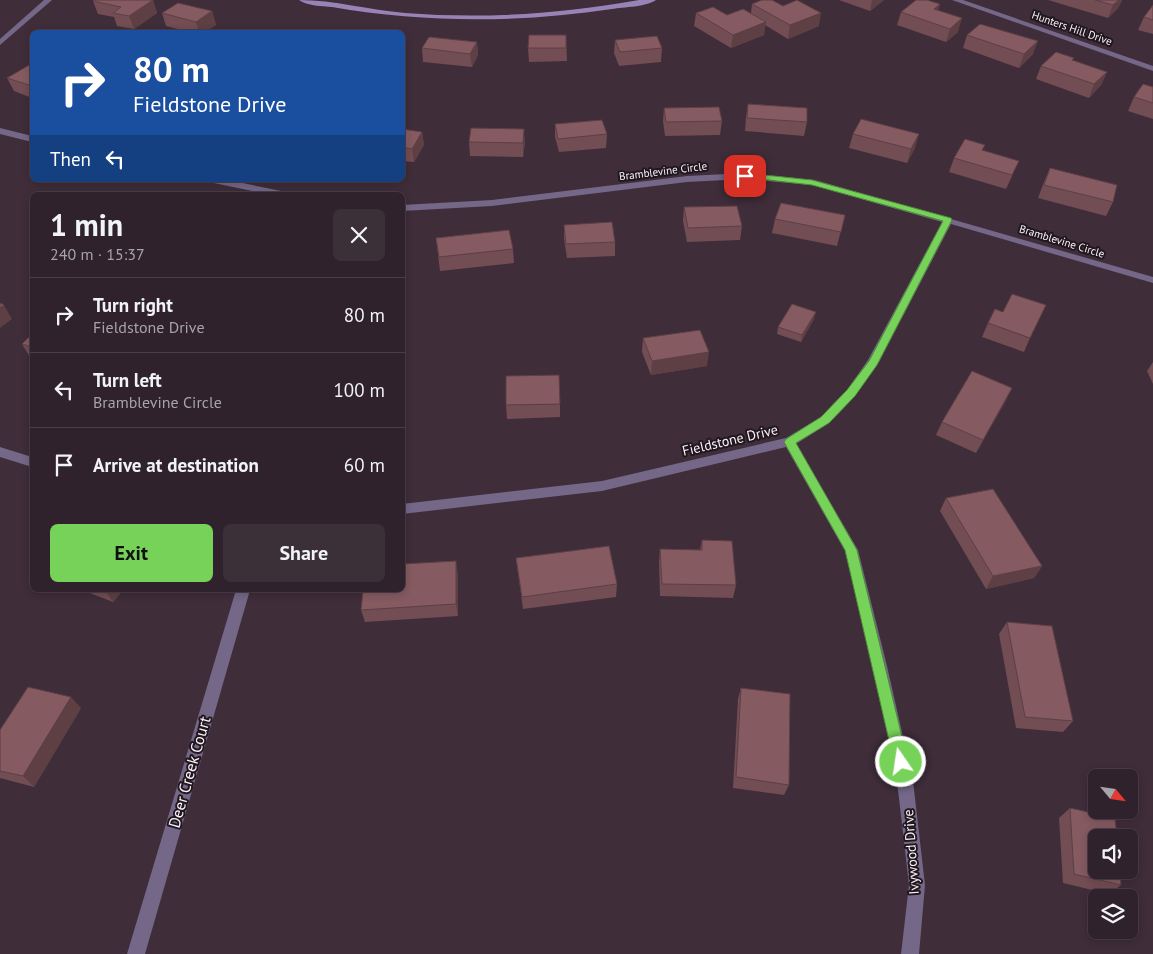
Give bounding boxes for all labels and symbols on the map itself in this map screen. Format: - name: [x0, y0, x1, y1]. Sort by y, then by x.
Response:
- street label: Hunters Hill Drive: [1030, 8, 1114, 48]
- pin: [724, 155, 766, 197]
- street label: Bramblevine Circle: [618, 159, 708, 183]
- street label: Bramblevine Circle: [1018, 221, 1107, 261]
- street label: Fieldstone Drive: [680, 420, 780, 460]
- street label: Deer Creek Court: [164, 713, 215, 830]
- position arrow: [874, 735, 926, 787]
- north arrow: [1088, 769, 1138, 819]
- street label: Ivywood Drive: [899, 809, 923, 895]

